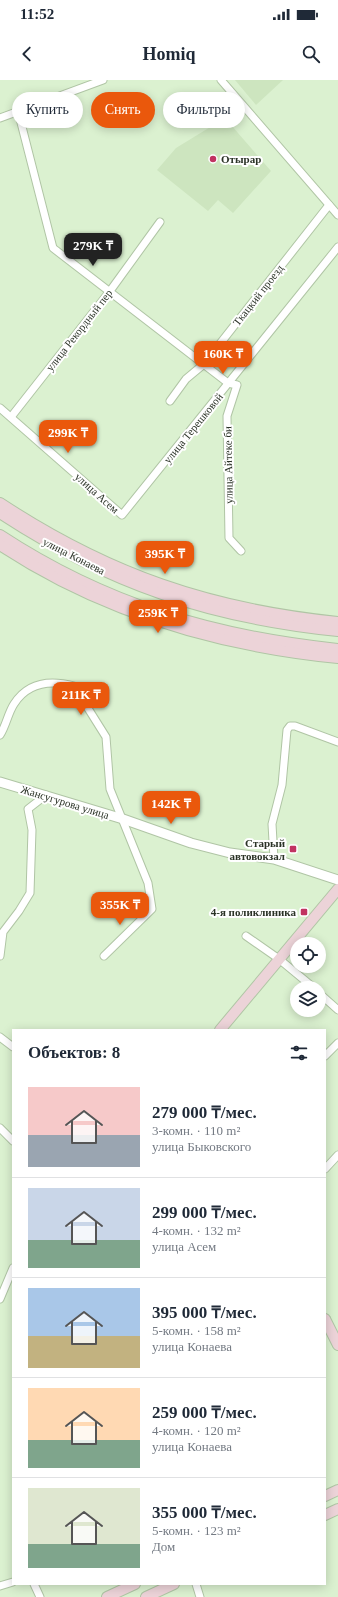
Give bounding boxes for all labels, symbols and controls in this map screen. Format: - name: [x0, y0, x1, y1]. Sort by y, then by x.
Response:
- text: 11:52: [20, 6, 54, 22]
- icon: back: [16, 43, 38, 65]
- icon: search: [300, 43, 322, 65]
- text: Homiq: [142, 44, 196, 64]
- chip: Купить: [12, 92, 83, 128]
- chip: Снять: [91, 92, 155, 128]
- chip: Фильтры: [163, 92, 245, 128]
- place label: Отырар: [221, 153, 261, 165]
- marker: Отырар: [208, 154, 218, 164]
- pin: 279K ₸: [60, 233, 126, 267]
- text: 279K ₸: [73, 238, 113, 253]
- street label: Ткацкий проезд: [230, 262, 286, 328]
- street label: улица Рекордный пер: [43, 286, 115, 373]
- pin: 160K ₸: [190, 341, 256, 375]
- text: 160K ₸: [203, 346, 243, 361]
- street label: улица Терешковой: [161, 390, 225, 465]
- pin: 299K ₸: [35, 420, 101, 454]
- text: 299K ₸: [48, 425, 88, 440]
- street label: улица Айтеке би: [221, 426, 235, 504]
- street label: улица Асем: [73, 470, 121, 516]
- street label: улица Конаева: [41, 535, 107, 577]
- pin: 395K ₸: [132, 541, 198, 575]
- text: 395K ₸: [145, 546, 185, 561]
- pin: 259K ₸: [125, 600, 191, 634]
- text: 259K ₸: [138, 605, 178, 620]
- pin: 211K ₸: [48, 682, 114, 716]
- text: 211K ₸: [61, 687, 101, 702]
- street label: Жансугурова улица: [20, 783, 111, 821]
- pin: 142K ₸: [138, 791, 204, 825]
- text: 142K ₸: [151, 796, 191, 811]
- place label: Старый автовокзал: [230, 837, 286, 862]
- marker: Старый автовокзал: [288, 844, 298, 854]
- pin: 355K ₸: [87, 892, 153, 926]
- text: 355K ₸: [100, 897, 140, 912]
- place label: 4-я поликлиника: [211, 906, 296, 918]
- marker: 4-я поликлиника: [299, 907, 309, 917]
- map controls: [290, 937, 326, 1017]
- button: locate: [290, 937, 326, 973]
- button: layers: [290, 981, 326, 1017]
- icon: filters: [288, 1042, 310, 1064]
- text: Объектов: 8: [28, 1043, 120, 1062]
- icon: home: [60, 1103, 108, 1151]
- text: 279 000 ₸/мес.: [152, 1103, 257, 1122]
- text: 3-комн. · 110 m²: [152, 1123, 240, 1138]
- text: улица Быковского: [152, 1139, 251, 1154]
- text: 299 000 ₸/мес.: [152, 1203, 257, 1222]
- icon: home: [60, 1204, 108, 1252]
- text: 4-комн. · 132 m²: [152, 1223, 241, 1238]
- text: улица Асем: [152, 1239, 216, 1254]
- text: 395 000 ₸/мес.: [152, 1303, 257, 1322]
- icon: home: [60, 1304, 108, 1352]
- text: 5-комн. · 158 m²: [152, 1323, 241, 1338]
- text: улица Конаева: [152, 1339, 232, 1354]
- text: 259 000 ₸/мес.: [152, 1403, 257, 1422]
- icon: home: [60, 1404, 108, 1452]
- text: 4-комн. · 120 m²: [152, 1423, 241, 1438]
- text: улица Конаева: [152, 1439, 232, 1454]
- text: 355 000 ₸/мес.: [152, 1503, 257, 1522]
- icon: home: [60, 1504, 108, 1552]
- text: 5-комн. · 123 m²: [152, 1523, 241, 1538]
- text: Дом: [152, 1539, 175, 1554]

